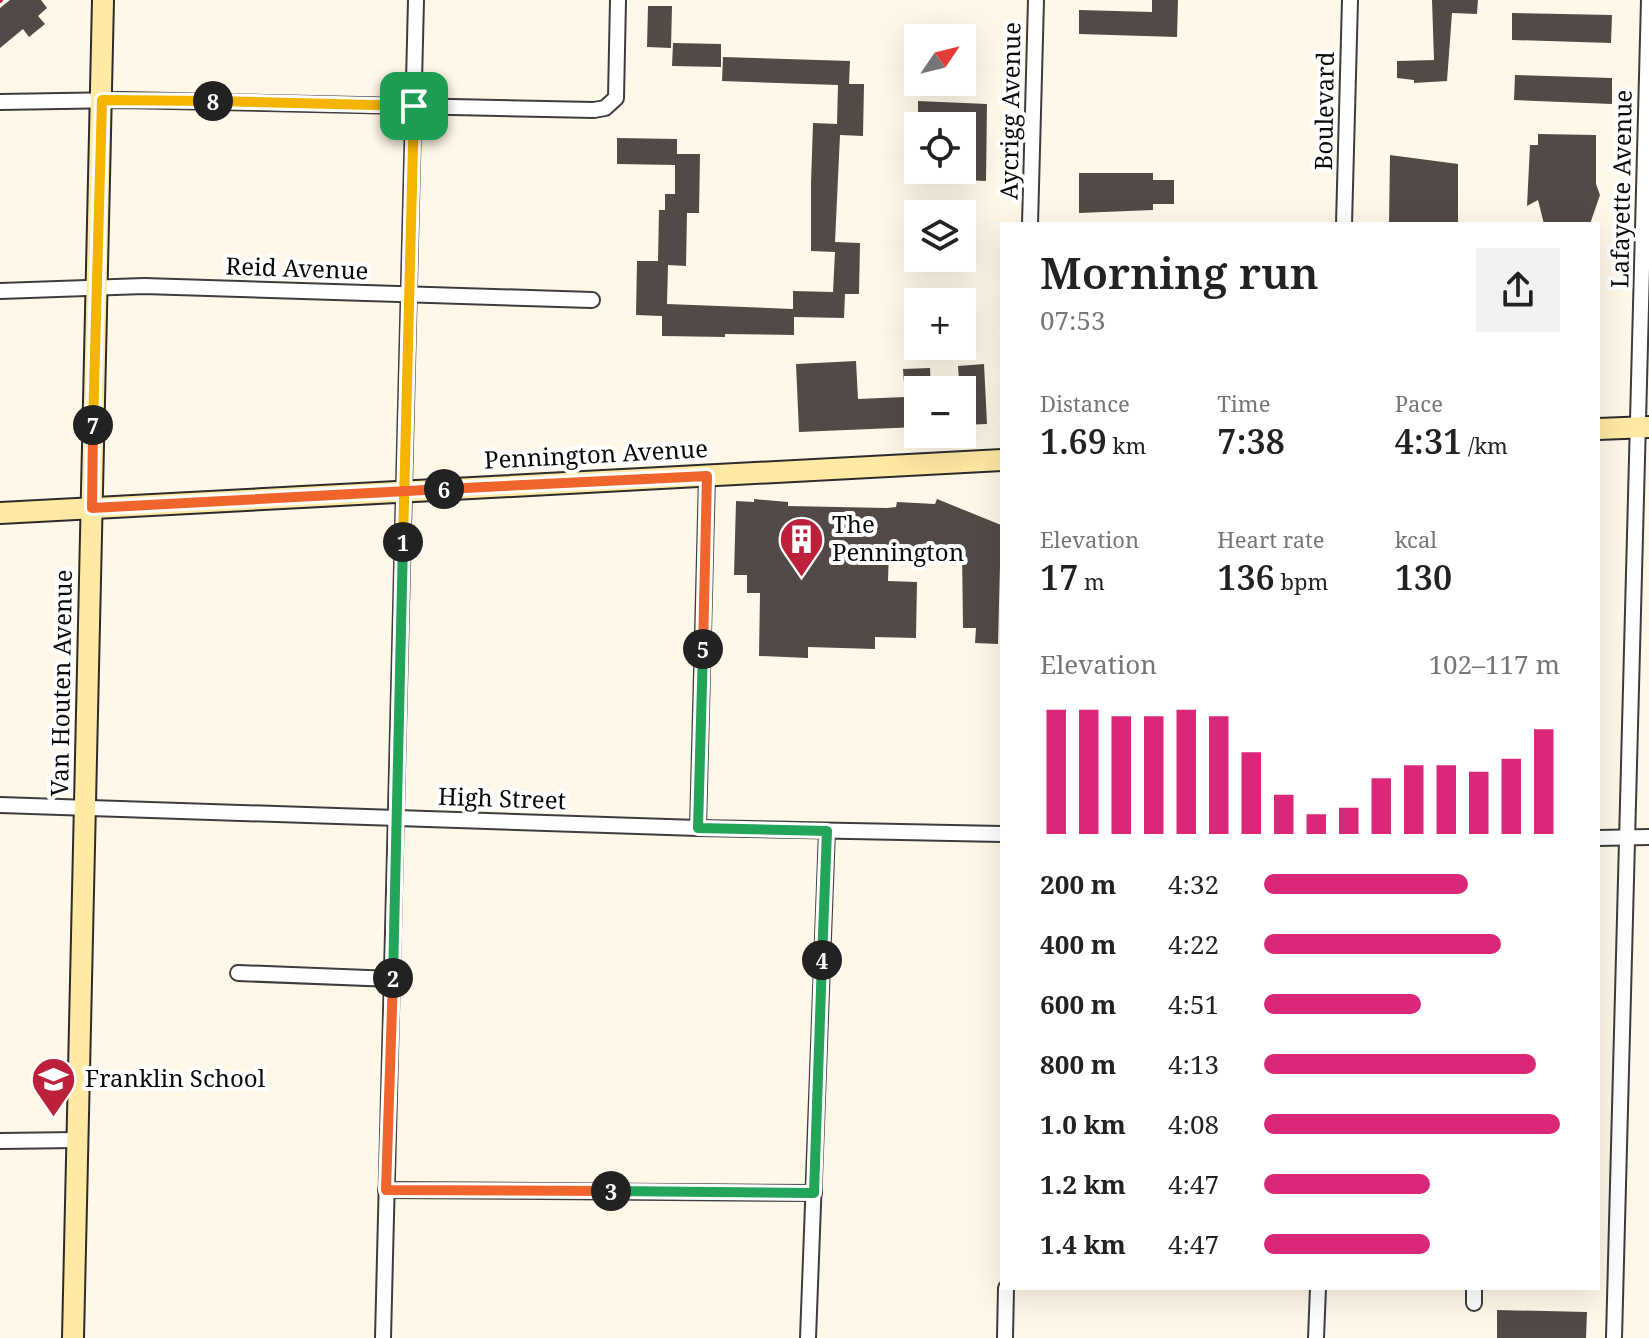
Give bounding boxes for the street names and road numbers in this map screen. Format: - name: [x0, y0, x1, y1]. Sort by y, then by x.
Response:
- street label: Aycrigg Avenue: [991, 22, 1028, 200]
- street label: Boulevard: [1306, 51, 1341, 171]
- street label: Lafayette Avenue: [1602, 89, 1639, 289]
- street label: Reid Avenue: [225, 249, 369, 286]
- street label: Pennington Avenue: [483, 431, 709, 476]
- street label: Van Houten Avenue: [42, 569, 79, 797]
- street label: High Street: [437, 779, 567, 816]

